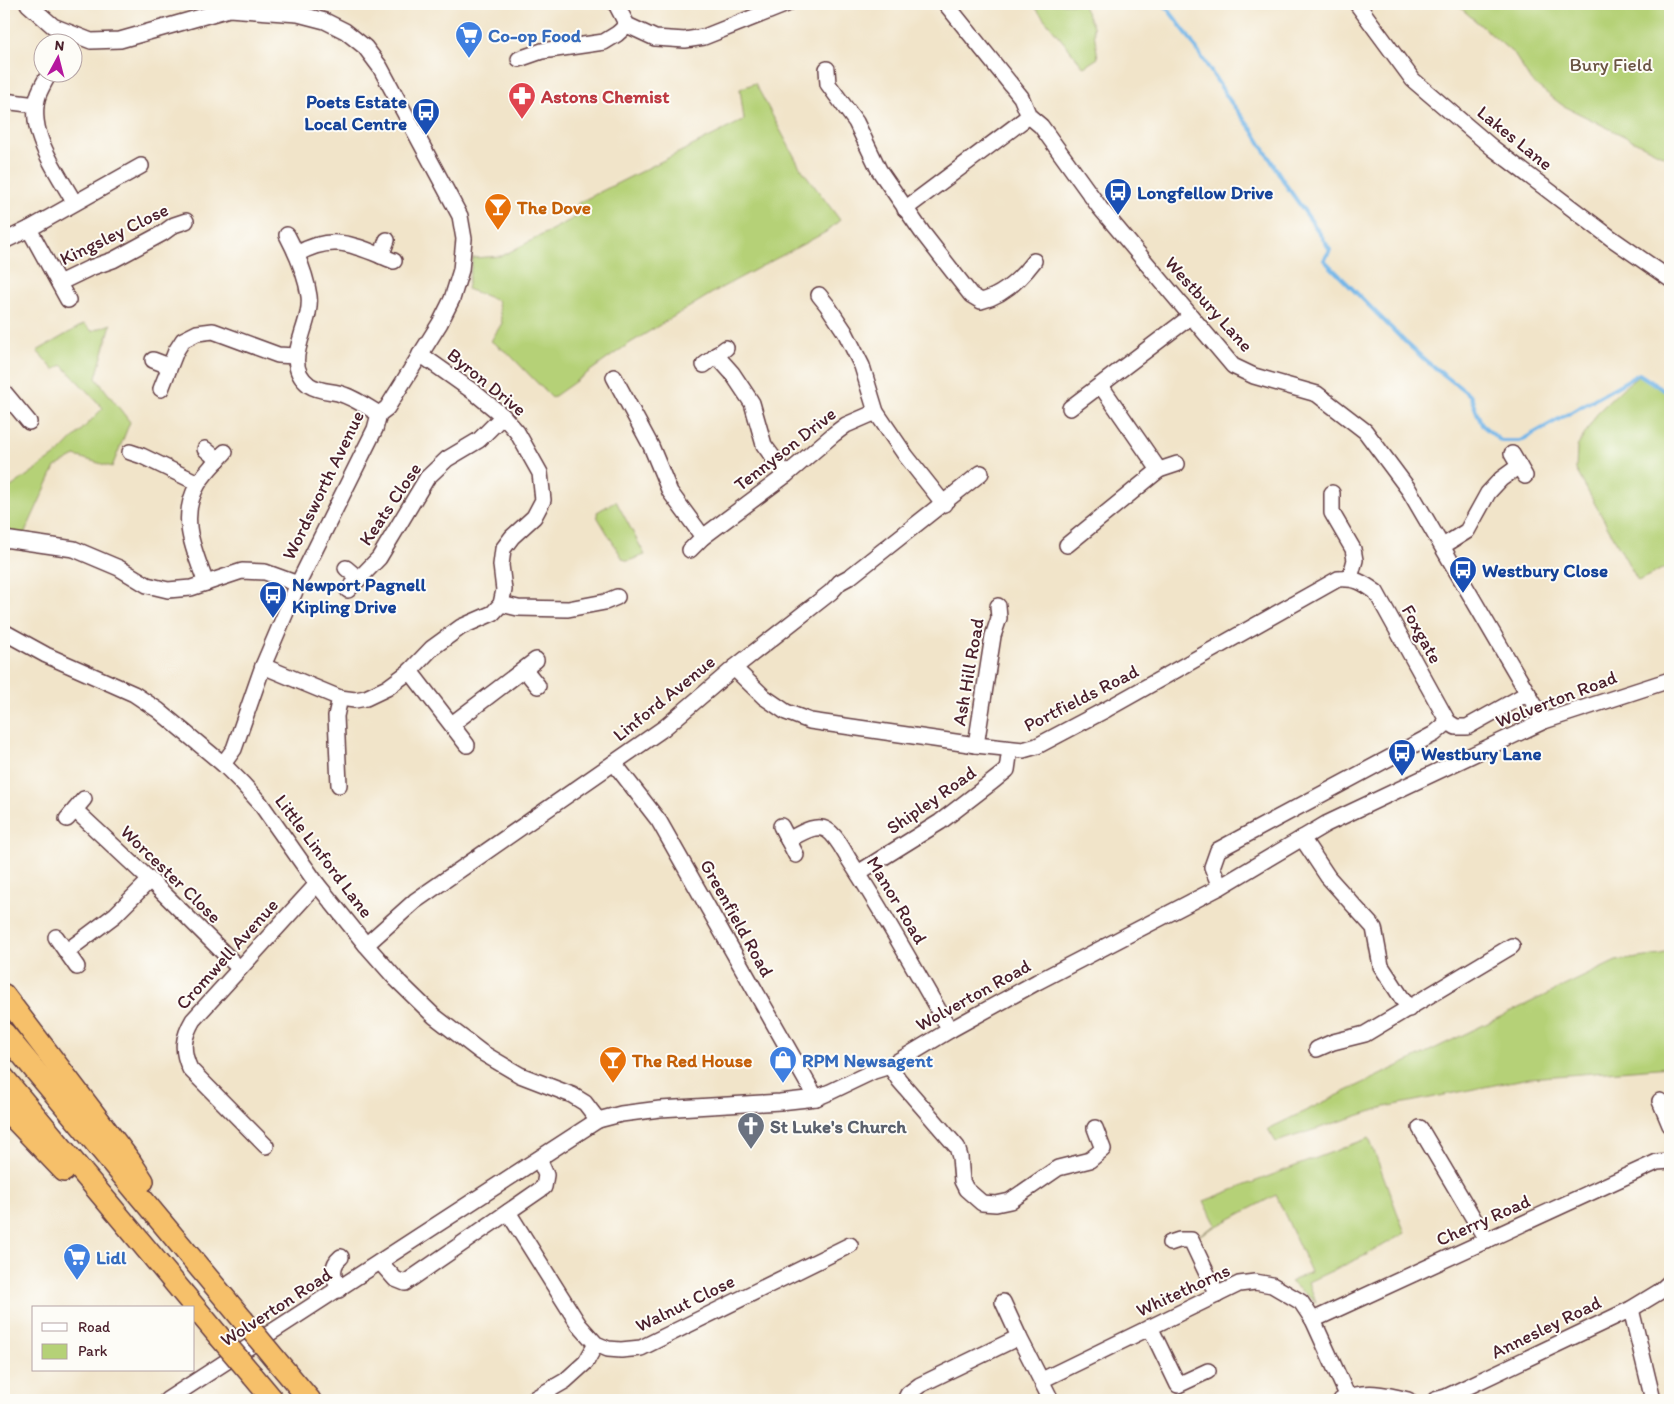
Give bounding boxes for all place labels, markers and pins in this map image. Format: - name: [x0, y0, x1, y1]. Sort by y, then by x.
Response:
- supermarket icon: Co-op Food: [454, 20, 484, 59]
- place label: Co-op Food: [488, 24, 582, 47]
- pharmacy icon: Astons Chemist: [507, 81, 537, 120]
- place label: Astons Chemist: [540, 85, 670, 108]
- place label: Poets Estate Local Centre: [304, 90, 407, 135]
- bus stop icon: Poets Estate Local Centre: [411, 97, 441, 136]
- bus stop icon: Longfellow Drive: [1103, 177, 1133, 216]
- place label: Longfellow Drive: [1137, 181, 1273, 204]
- bar icon: The Dove: [483, 192, 513, 231]
- place label: The Dove: [516, 196, 591, 219]
- bus stop icon: Westbury Close: [1448, 555, 1478, 594]
- place label: Westbury Close: [1482, 559, 1608, 582]
- place label: Newport Pagnell Kipling Drive: [292, 573, 426, 618]
- bus stop icon: Newport Pagnell Kipling Drive: [258, 580, 288, 619]
- bus stop icon: Westbury Lane: [1387, 738, 1417, 777]
- place label: Westbury Lane: [1421, 742, 1542, 765]
- bar icon: The Red House: [598, 1045, 628, 1084]
- shop icon: RPM Newsagent: [768, 1045, 798, 1084]
- place label: The Red House: [631, 1049, 752, 1072]
- place label: RPM Newsagent: [802, 1049, 934, 1072]
- church icon: St Luke's Church: [736, 1111, 766, 1150]
- place label: St Luke's Church: [770, 1115, 907, 1138]
- supermarket icon: Lidl: [62, 1242, 92, 1281]
- place label: Lidl: [96, 1246, 127, 1269]

